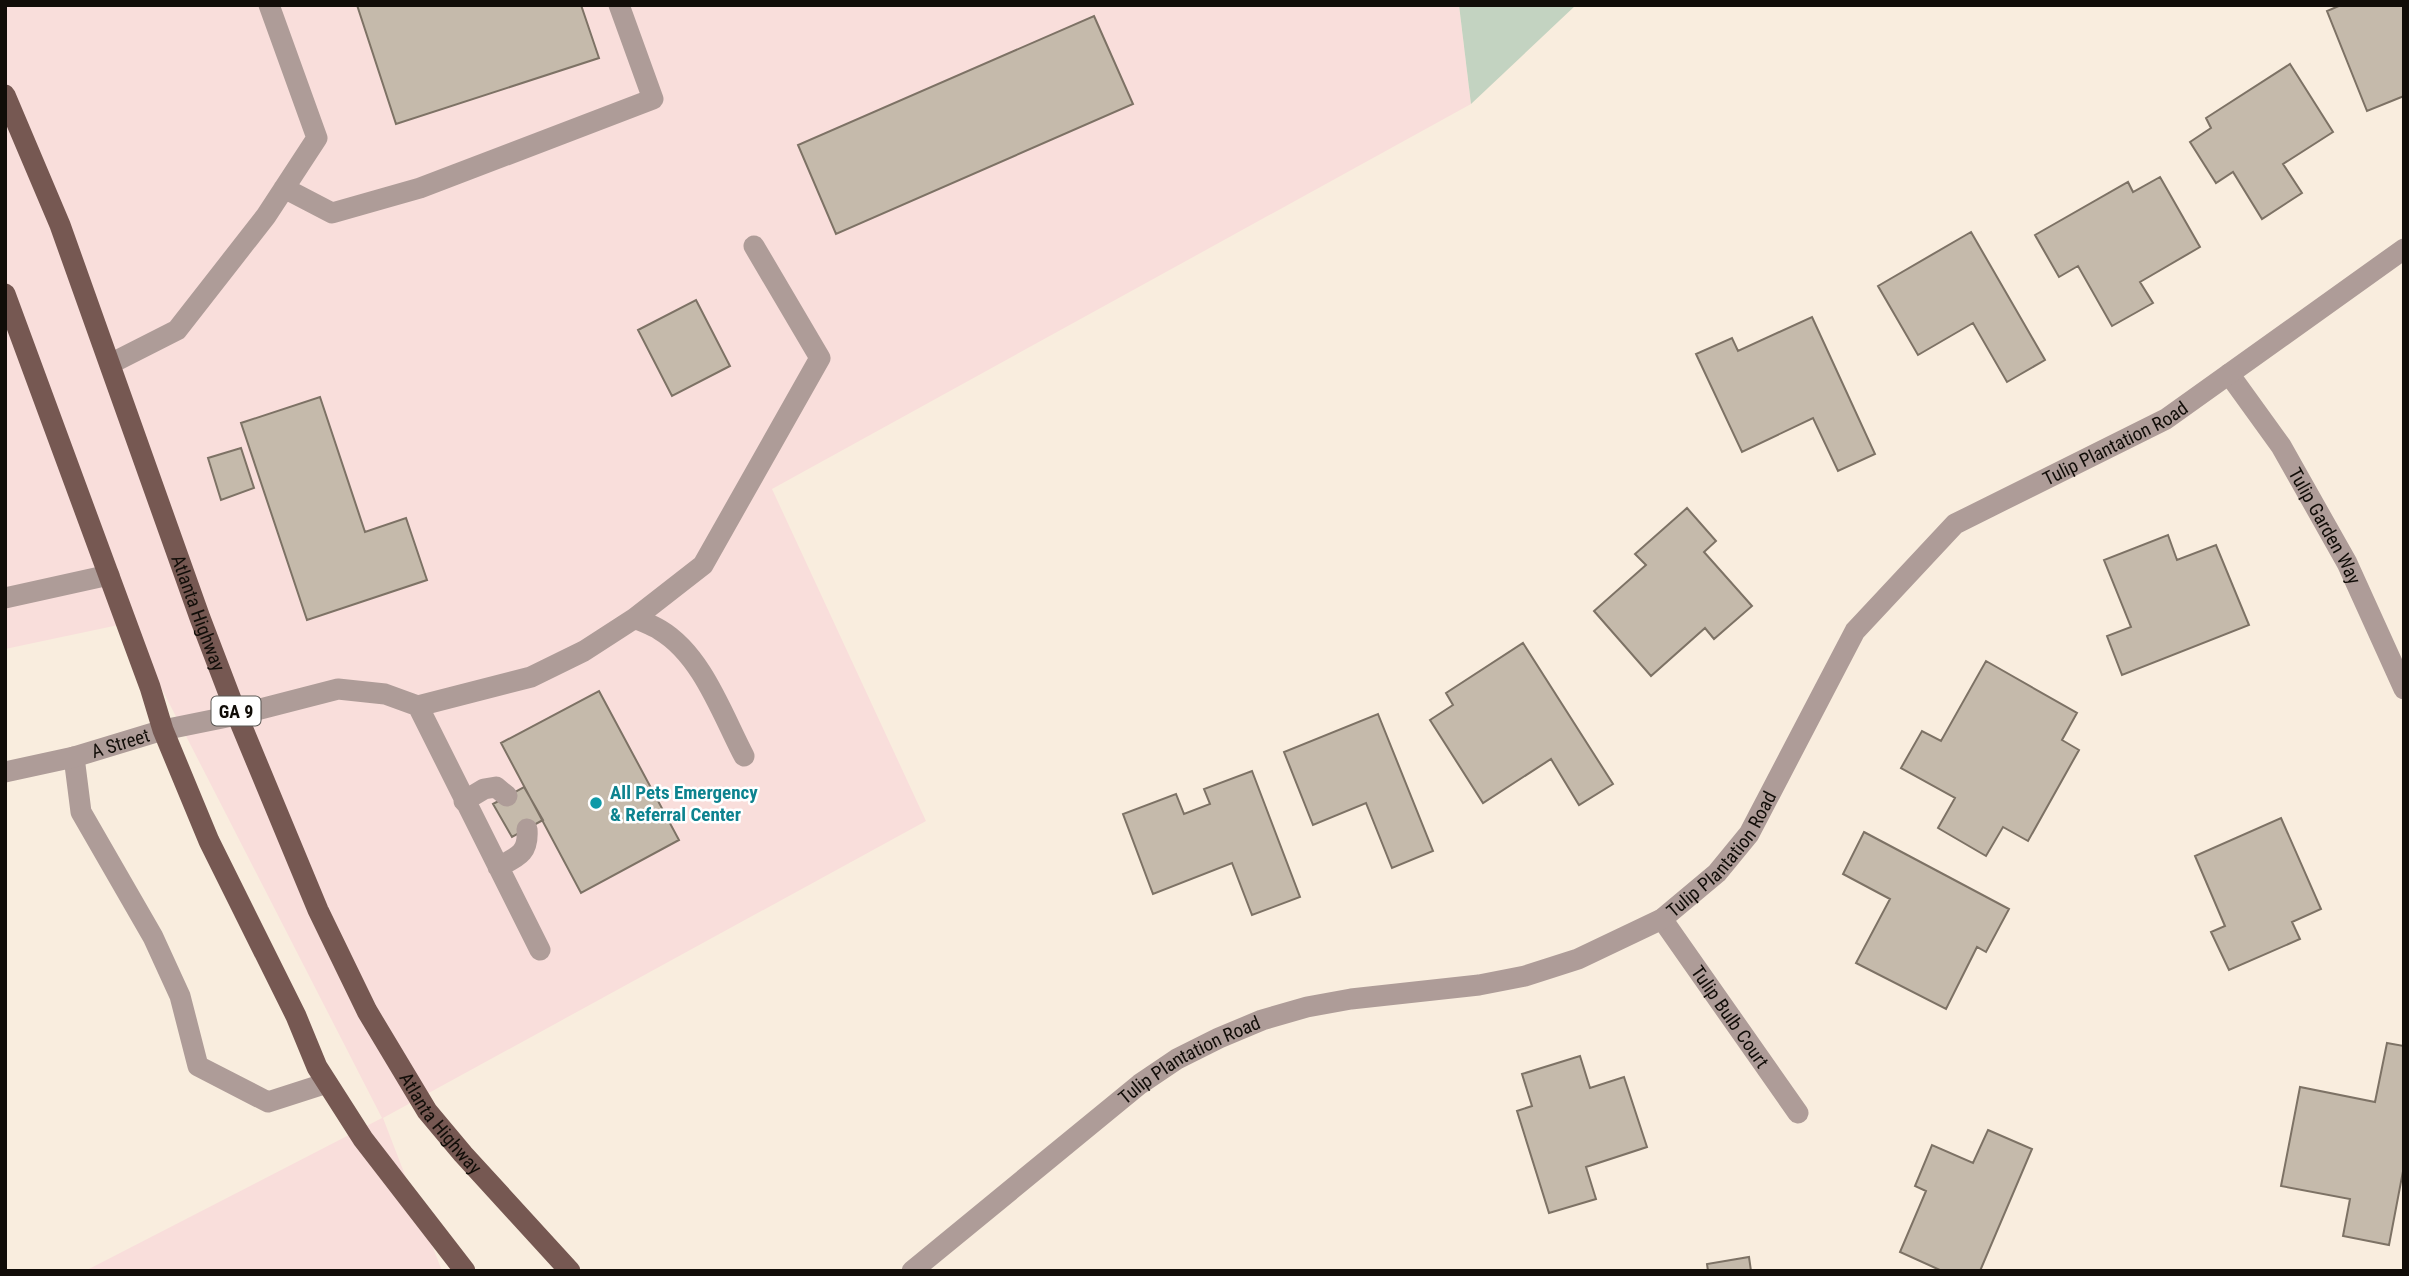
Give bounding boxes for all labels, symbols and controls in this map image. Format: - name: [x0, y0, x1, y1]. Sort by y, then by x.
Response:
- street label: Tulip Plantation Road: [2039, 396, 2192, 490]
- street label: Tulip Garden Way: [2284, 463, 2366, 588]
- street label: Atlanta Highway: [167, 552, 231, 674]
- road number: GA 9: [212, 696, 260, 726]
- street label: A Street: [88, 723, 152, 763]
- place label: All Pets Emergency & Referral Center: [610, 781, 758, 826]
- street label: Tulip Plantation Road: [1662, 787, 1781, 922]
- marker: All Pets Emergency & Referral Center: [588, 795, 604, 811]
- street label: Tulip Bulb Court: [1687, 961, 1774, 1072]
- street label: Tulip Plantation Road: [1113, 1011, 1264, 1109]
- street label: Atlanta Highway: [395, 1068, 487, 1179]

